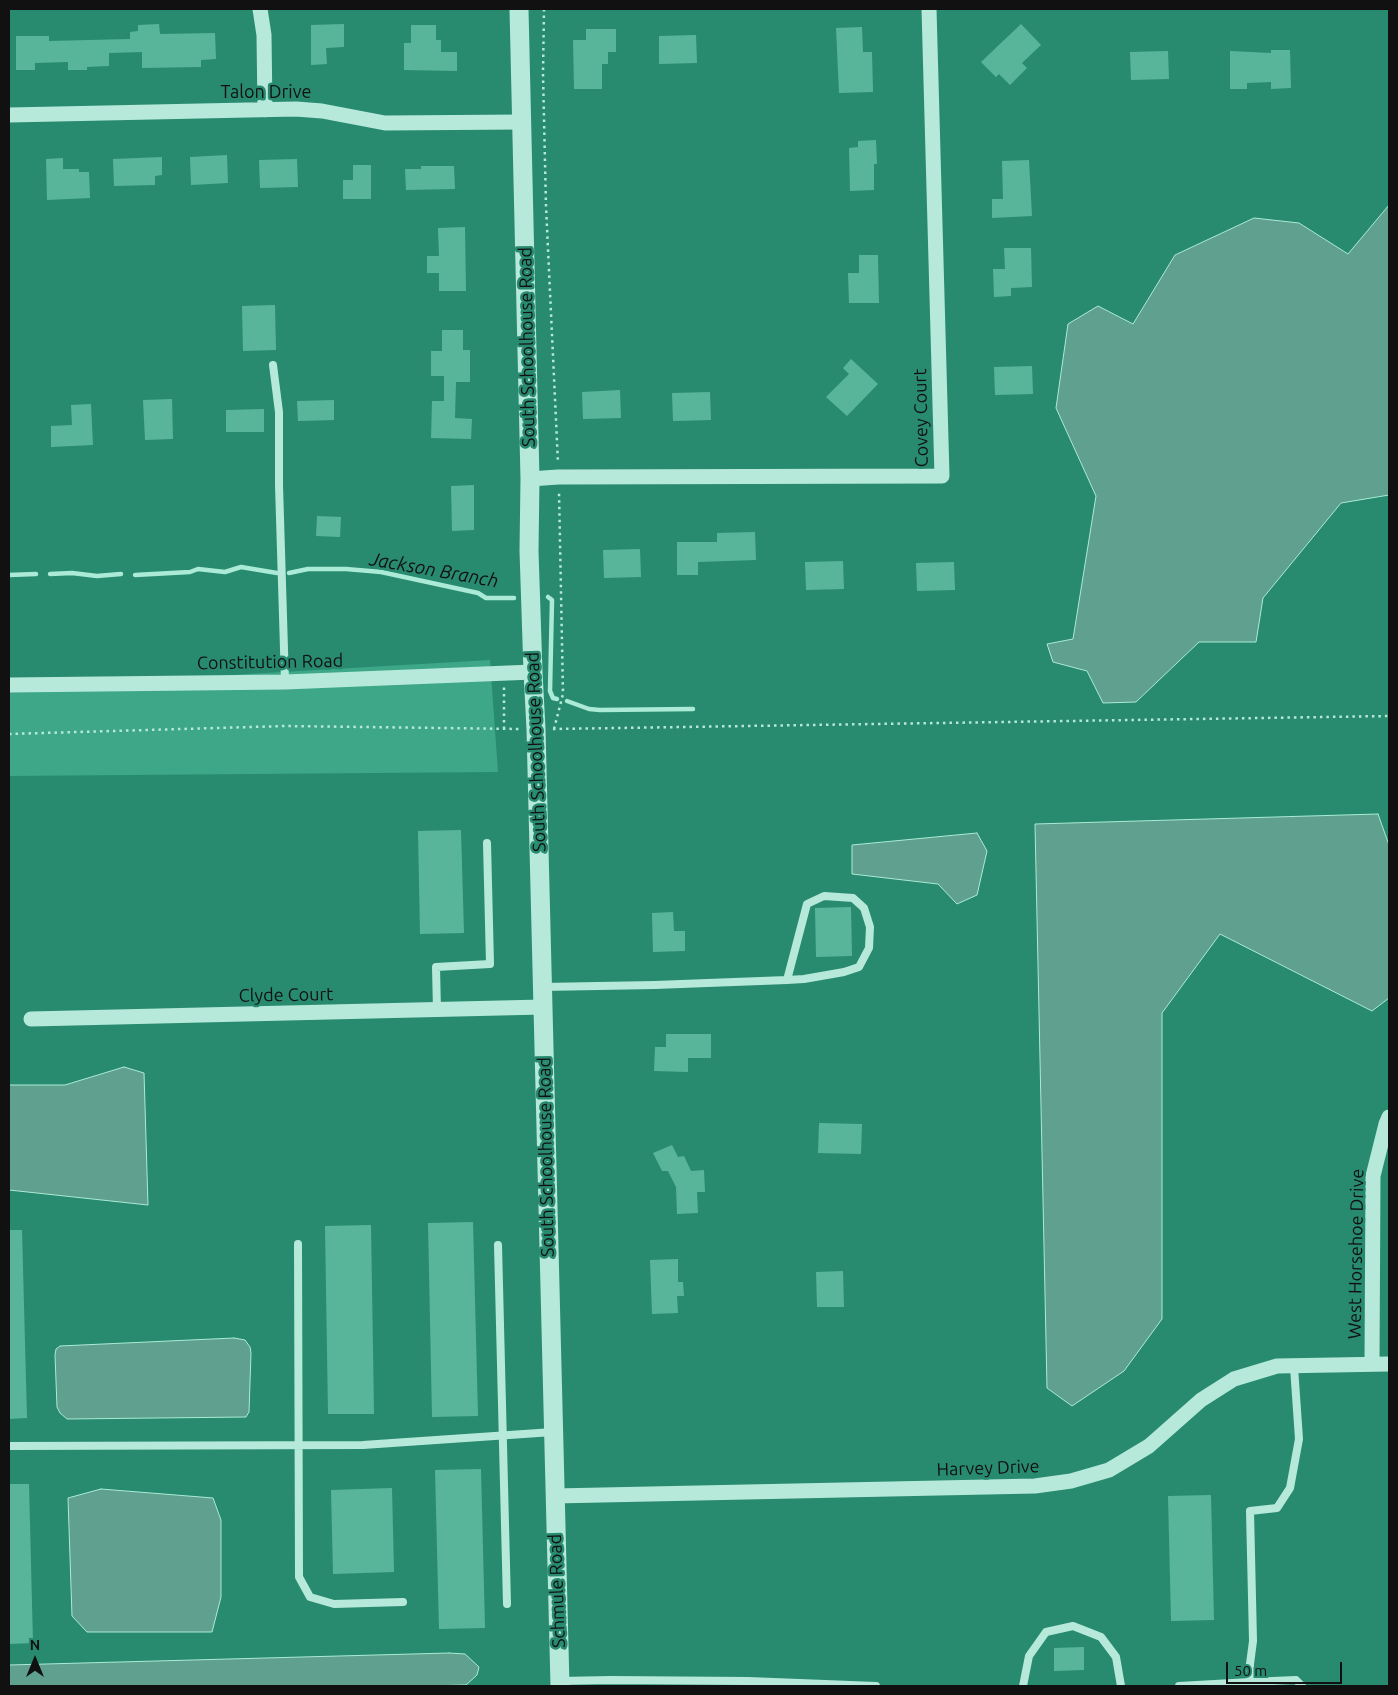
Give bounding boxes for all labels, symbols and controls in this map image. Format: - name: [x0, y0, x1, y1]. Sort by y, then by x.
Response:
- street label: Talon Drive: [221, 81, 311, 103]
- street label: South Schoolhouse Road: [514, 247, 540, 447]
- street label: Covey Court: [909, 368, 933, 468]
- water label: Jackson Branch: [368, 547, 500, 593]
- street label: Constitution Road: [197, 650, 343, 674]
- street label: South Schoolhouse Road: [522, 652, 550, 852]
- street label: Clyde Court: [238, 983, 334, 1007]
- street label: South Schoolhouse Road: [533, 1057, 559, 1257]
- street label: West Horsehoe Drive: [1344, 1169, 1368, 1339]
- street label: Harvey Drive: [936, 1455, 1040, 1481]
- street label: Schmule Road: [544, 1534, 570, 1648]
- north arrow: [10, 1635, 60, 1685]
- text: N: [30, 1637, 40, 1653]
- scale bar: [1228, 1652, 1344, 1684]
- text: 50 m: [1234, 1662, 1267, 1679]

